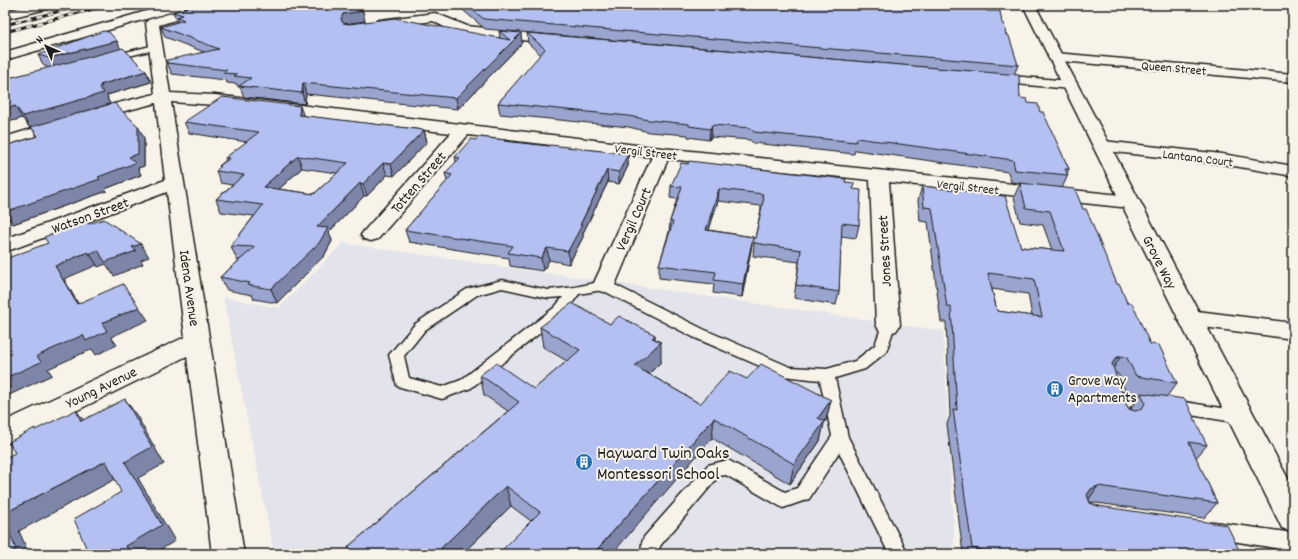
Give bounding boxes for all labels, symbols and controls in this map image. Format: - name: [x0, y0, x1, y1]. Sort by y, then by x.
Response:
- north arrow: [26, 26, 66, 66]
- text: N: [33, 32, 48, 48]
- street label: Queen Street: [1140, 57, 1207, 82]
- street label: Vergil Street: [614, 140, 678, 167]
- street label: Lantana Court: [1161, 146, 1234, 173]
- street label: Totten Street: [386, 147, 453, 219]
- street label: Vergil Street: [936, 176, 1000, 201]
- street label: Vergil Court: [611, 184, 659, 255]
- street label: Watson Street: [49, 193, 133, 241]
- street label: Jones Street: [873, 214, 899, 287]
- street label: Grove Way: [1135, 232, 1182, 294]
- street label: Idena Avenue: [172, 249, 204, 328]
- street label: Young Avenue: [63, 362, 141, 415]
- place label: Grove Way Apartments: [1068, 371, 1137, 410]
- building icon: Grove Way Apartments: [1045, 379, 1065, 399]
- place label: Hayward Twin Oaks Montessori School: [597, 442, 729, 488]
- building icon: Hayward Twin Oaks Montessori School: [574, 452, 594, 472]

